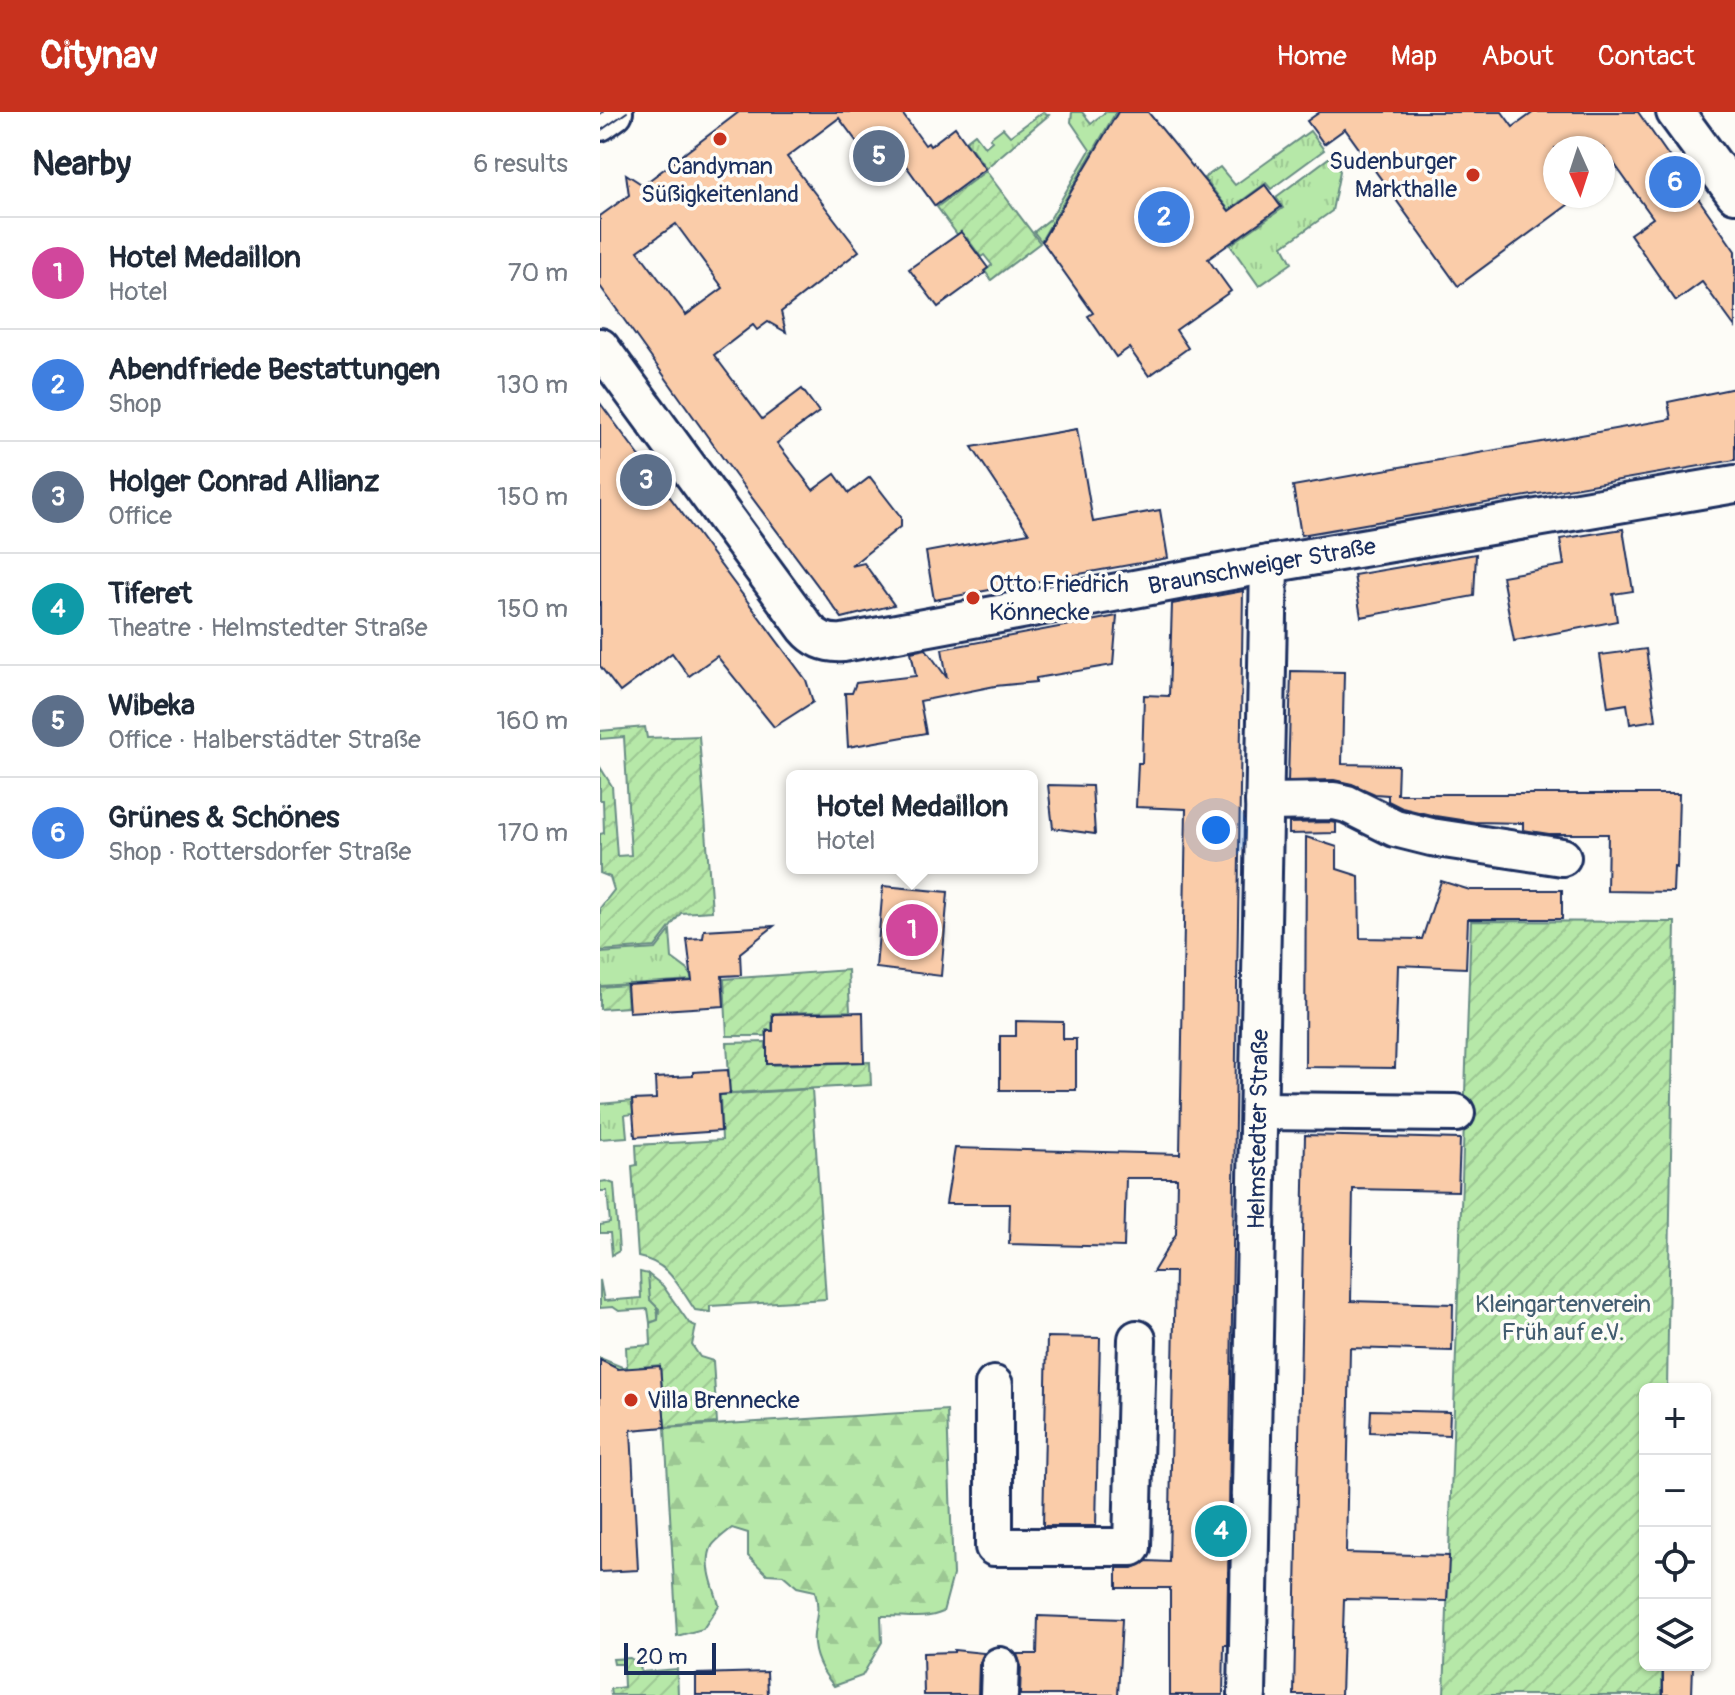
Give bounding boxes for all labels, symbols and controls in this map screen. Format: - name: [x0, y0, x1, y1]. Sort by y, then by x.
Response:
- text: Citynav: [40, 32, 158, 80]
- text: Home: [1276, 39, 1347, 74]
- text: Map: [1391, 39, 1437, 74]
- text: About: [1481, 39, 1554, 74]
- text: Contact: [1598, 39, 1695, 74]
- pin: 5: [853, 126, 905, 186]
- marker: Candyman Süßigkeitenland: [711, 130, 729, 148]
- north arrow: [1543, 136, 1615, 208]
- text: Nearby: [32, 143, 131, 186]
- place label: Sudenburger Markthalle: [1329, 147, 1457, 204]
- text: 6 results: [473, 148, 568, 180]
- place label: Candyman Süßigkeitenland: [641, 152, 799, 209]
- pin: 6: [1649, 152, 1701, 212]
- marker: Sudenburger Markthalle: [1464, 166, 1482, 184]
- pin: 2: [1138, 187, 1190, 247]
- text: Hotel Medaillon: [108, 239, 301, 276]
- text: 1: [53, 257, 63, 289]
- text: 70 m: [508, 257, 568, 289]
- text: Hotel: [108, 276, 168, 308]
- text: Abendfriede Bestattungen: [108, 351, 440, 388]
- text: 2: [51, 369, 65, 401]
- text: 130 m: [497, 369, 568, 401]
- text: Shop: [108, 388, 162, 420]
- pin: 3: [620, 450, 672, 510]
- text: Holger Conrad Allianz: [108, 463, 379, 500]
- text: 3: [51, 481, 65, 513]
- text: 150 m: [497, 481, 568, 513]
- text: Office: [108, 500, 172, 532]
- street label: Braunschweiger Straße: [1146, 532, 1378, 601]
- place label: Otto Friedrich Könnecke: [989, 570, 1129, 627]
- text: Tiferet: [108, 575, 192, 612]
- marker: Otto Friedrich Könnecke: [964, 589, 982, 607]
- text: 4: [50, 593, 66, 625]
- text: 150 m: [497, 593, 568, 625]
- text: Theatre · Helmstedter Straße: [108, 612, 428, 644]
- text: Wibeka: [108, 687, 195, 724]
- text: 5: [51, 705, 65, 737]
- text: 160 m: [496, 705, 568, 737]
- text: Office · Halberstädter Straße: [108, 724, 421, 756]
- popup: [786, 770, 1038, 874]
- text: Hotel Medaillon: [815, 788, 1009, 825]
- text: Grünes & Schönes: [108, 799, 340, 836]
- your location: [1196, 810, 1236, 850]
- text: 6: [50, 817, 66, 849]
- text: 170 m: [498, 817, 568, 849]
- text: Hotel: [815, 825, 875, 857]
- text: Shop · Rottersdorfer Straße: [108, 836, 411, 868]
- pin: 1: [886, 900, 938, 960]
- street label: Helmstedter Straße: [1242, 1028, 1275, 1230]
- park label: Kleingartenverein Früh auf e.V.: [1475, 1290, 1651, 1347]
- map controls: [1639, 1383, 1711, 1671]
- button: +: [1639, 1383, 1711, 1455]
- place label: Villa Brennecke: [647, 1386, 800, 1415]
- marker: Villa Brennecke: [622, 1391, 640, 1409]
- button: −: [1639, 1455, 1711, 1527]
- pin: 4: [1195, 1501, 1247, 1561]
- button: locate: [1639, 1527, 1711, 1599]
- button: layers: [1639, 1599, 1711, 1671]
- scale bar: [624, 1639, 716, 1675]
- text: 20 m: [636, 1643, 688, 1671]

